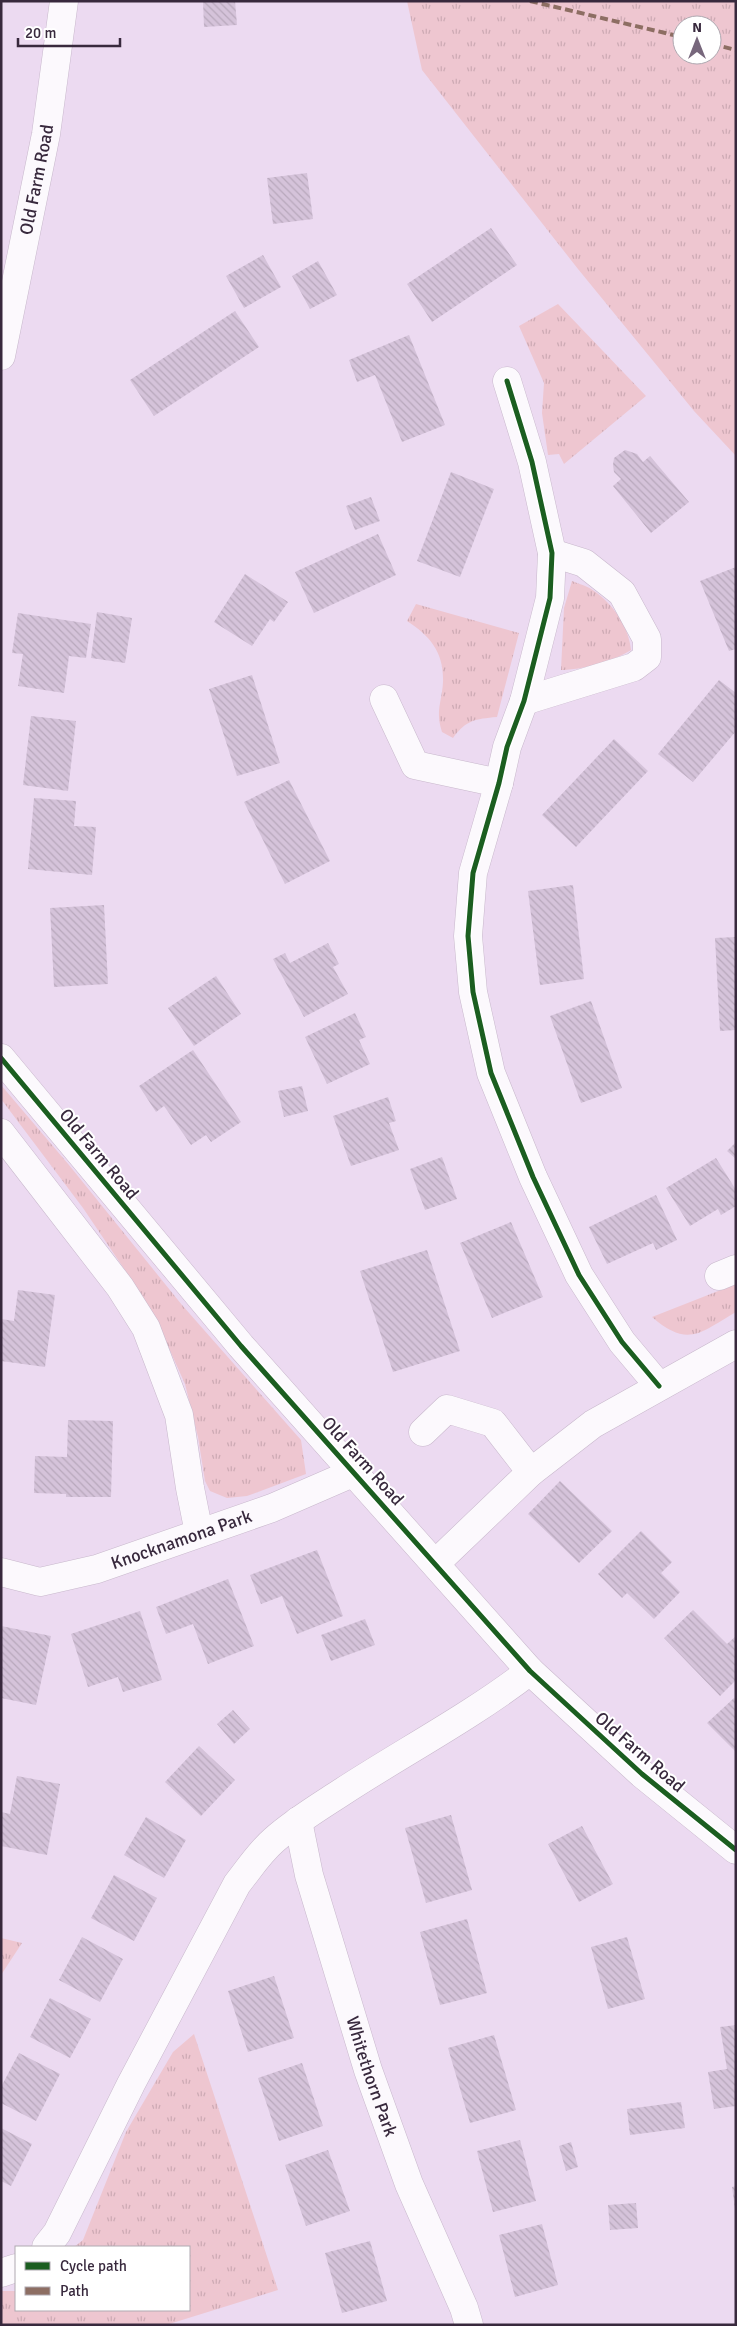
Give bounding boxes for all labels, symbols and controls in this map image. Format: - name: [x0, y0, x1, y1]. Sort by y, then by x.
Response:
- scale bar: [18, 15, 120, 47]
- north arrow: [672, 15, 722, 65]
- text: N: [692, 19, 702, 36]
- text: 20 m: [25, 24, 56, 42]
- street label: Old Farm Road: [15, 123, 58, 237]
- street label: Old Farm Road: [55, 1104, 143, 1204]
- street label: Old Farm Road: [317, 1412, 409, 1510]
- street label: Knocknamona Park: [108, 1505, 255, 1574]
- street label: Old Farm Road: [591, 1707, 689, 1797]
- street label: Whitethorn Park: [341, 2014, 402, 2140]
- legend: [15, 2246, 190, 2311]
- text: Cycle path: [60, 2257, 127, 2275]
- text: Path: [60, 2282, 89, 2300]

